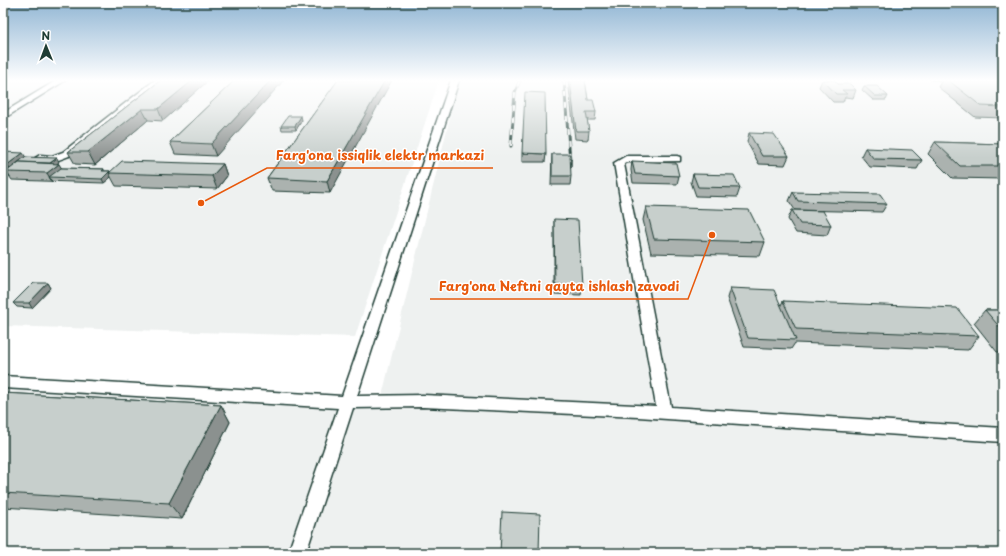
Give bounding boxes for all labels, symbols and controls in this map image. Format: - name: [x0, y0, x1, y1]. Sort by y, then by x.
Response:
- north arrow: [26, 26, 66, 66]
- text: N: [41, 27, 51, 44]
- callout: Farg'ona issiqlik elektr markazi: [267, 143, 493, 168]
- text: Farg'ona issiqlik elektr markazi: [276, 145, 485, 164]
- callout: Farg'ona Neftni qayta ishlash zavodi: [430, 274, 688, 299]
- text: Farg'ona Neftni qayta ishlash zavodi: [439, 276, 679, 295]

